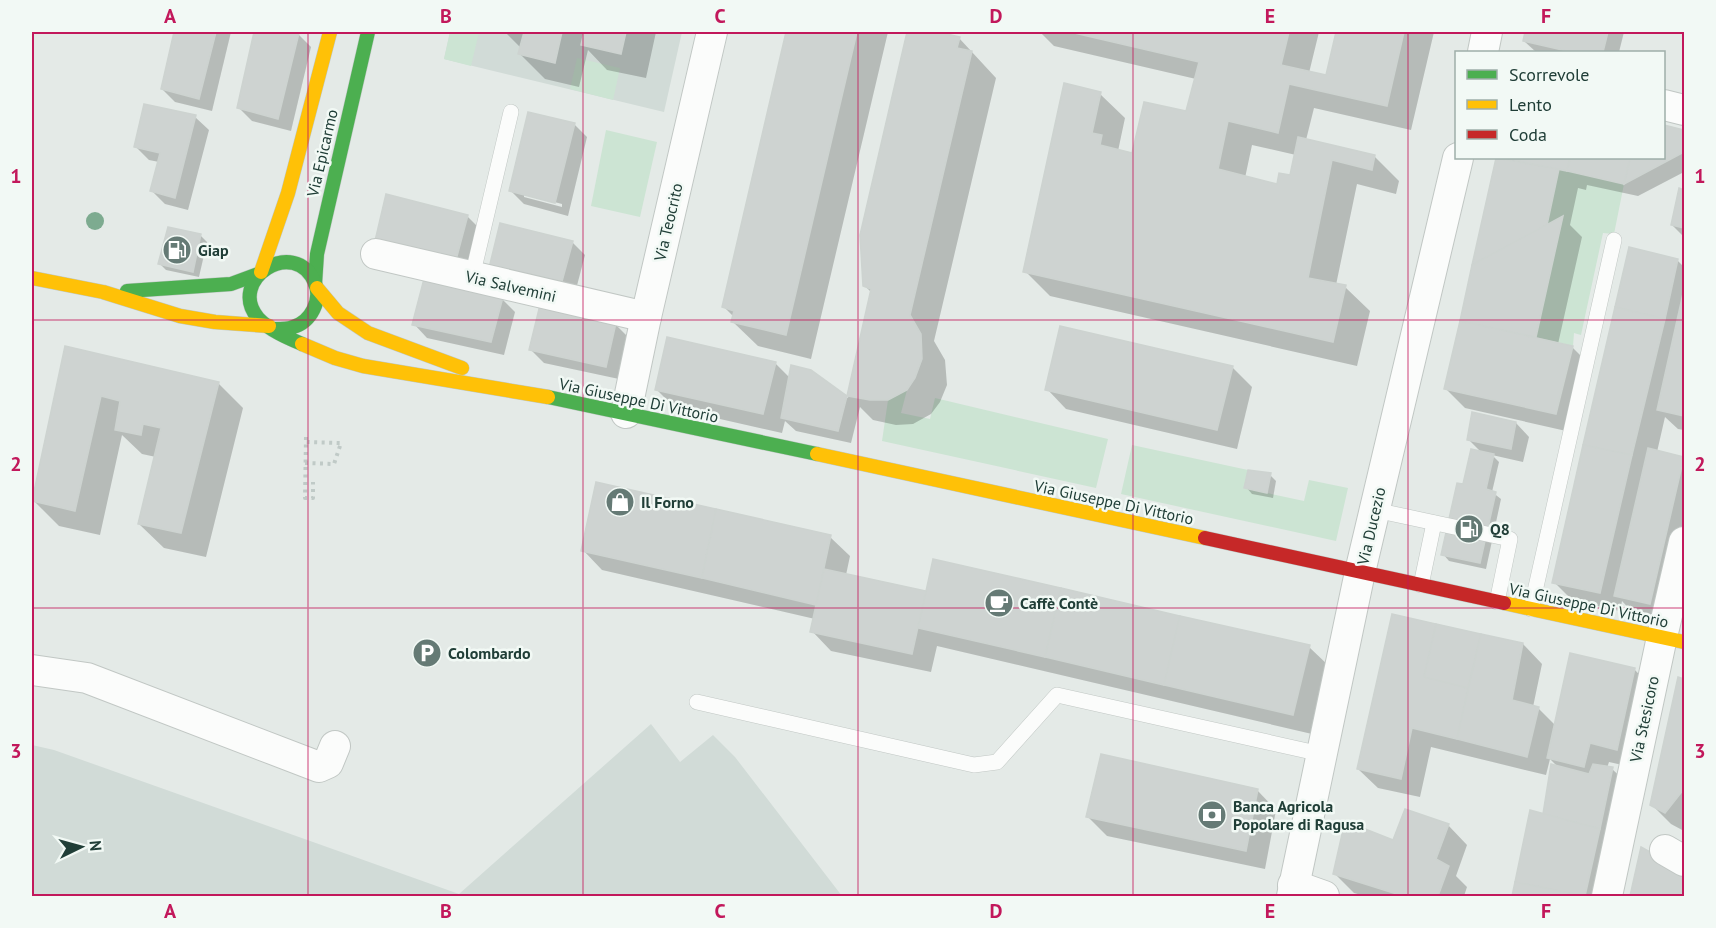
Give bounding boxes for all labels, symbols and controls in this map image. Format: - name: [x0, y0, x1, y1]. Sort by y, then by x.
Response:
- text: A: [164, 3, 177, 29]
- text: B: [440, 3, 452, 29]
- text: C: [714, 3, 726, 29]
- text: D: [990, 3, 1003, 29]
- text: E: [1265, 3, 1275, 29]
- text: F: [1541, 3, 1551, 29]
- legend: [1455, 51, 1665, 159]
- text: Scorrevole: [1509, 63, 1589, 86]
- text: Lento: [1509, 93, 1552, 116]
- street label: Via Epicarmo: [302, 107, 342, 200]
- text: Coda: [1509, 123, 1547, 146]
- text: 1: [10, 163, 22, 189]
- text: 1: [1694, 163, 1706, 189]
- street label: Via Teocrito: [649, 181, 687, 264]
- fuel station icon: Giap: [161, 234, 193, 266]
- place label: Giap: [198, 240, 229, 260]
- street label: Via Salvemini: [463, 266, 558, 306]
- street label: Via Giuseppe Di Vittorio: [557, 373, 720, 427]
- text: 2: [10, 451, 22, 477]
- text: 2: [1694, 451, 1706, 477]
- street label: Via Giuseppe Di Vittorio: [1032, 475, 1195, 529]
- street label: Via Ducezio: [1352, 485, 1390, 568]
- shop icon: Il Forno: [604, 486, 636, 518]
- place label: Il Forno: [641, 492, 694, 512]
- fuel station icon: Q8: [1453, 513, 1485, 545]
- place label: Q8: [1490, 519, 1510, 539]
- street label: Via Giuseppe Di Vittorio: [1507, 578, 1670, 632]
- cafe icon: Caffè Contè: [983, 587, 1015, 619]
- place label: Caffè Contè: [1020, 593, 1098, 613]
- parking icon: Colombardo: [411, 637, 443, 669]
- place label: Colombardo: [448, 643, 531, 663]
- street label: Via Stesicoro: [1625, 674, 1663, 765]
- text: 3: [10, 738, 22, 764]
- text: 3: [1694, 738, 1706, 764]
- place label: Banca Agricola Popolare di Ragusa: [1233, 796, 1364, 834]
- bank icon: Banca Agricola Popolare di Ragusa: [1196, 799, 1228, 831]
- north arrow: [51, 817, 111, 877]
- text: N: [86, 840, 106, 852]
- text: A: [164, 898, 177, 924]
- text: B: [440, 898, 452, 924]
- text: C: [714, 898, 726, 924]
- text: D: [990, 898, 1003, 924]
- text: E: [1265, 898, 1275, 924]
- text: F: [1541, 898, 1551, 924]

